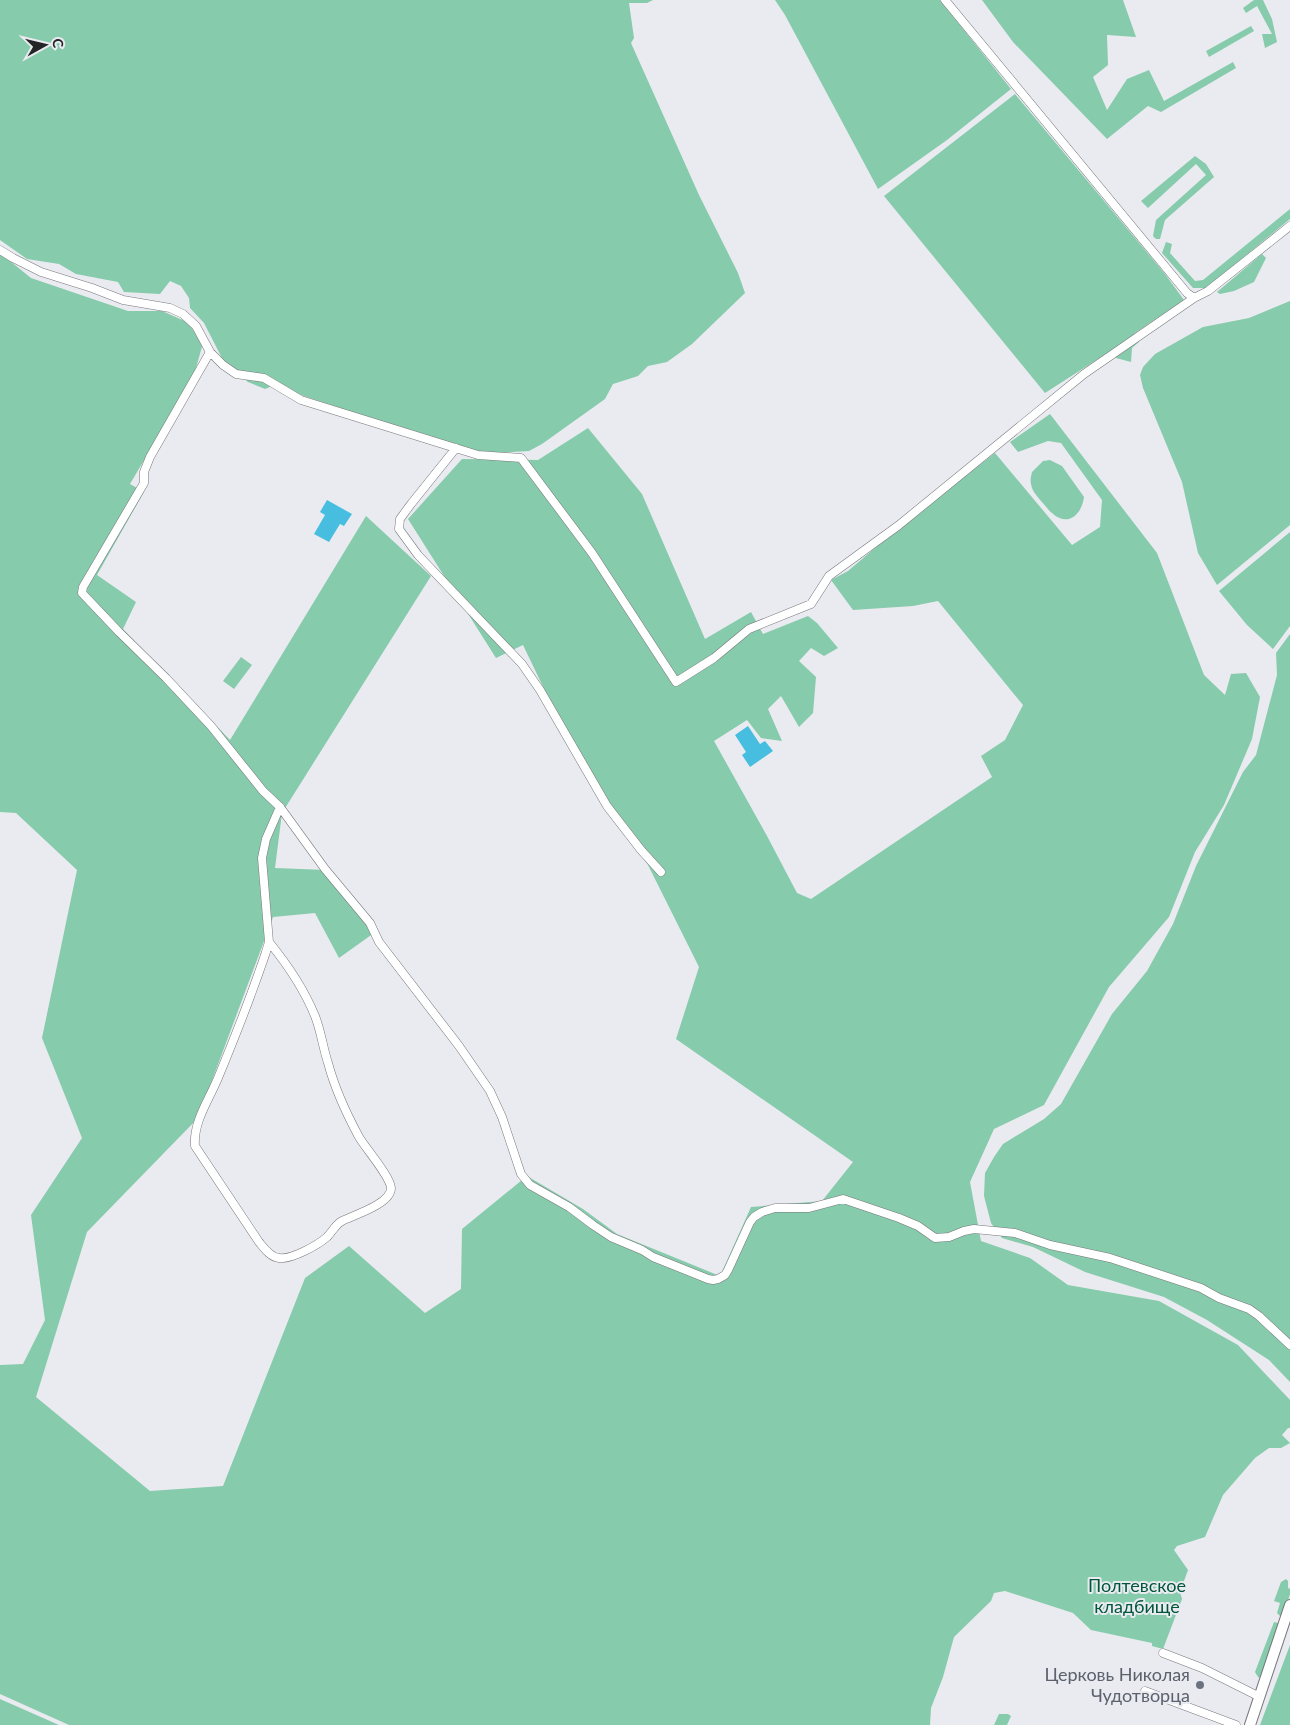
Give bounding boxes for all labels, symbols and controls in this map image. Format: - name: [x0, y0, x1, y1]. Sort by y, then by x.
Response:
- north arrow: [20, 20, 70, 70]
- text: С: [49, 37, 68, 50]
- park label: Полтевское кладбище: [1088, 1574, 1186, 1617]
- place label: Церковь Николая Чудотворца: [1044, 1663, 1190, 1706]
- marker: Церковь Николая Чудотворца: [1194, 1679, 1206, 1691]

